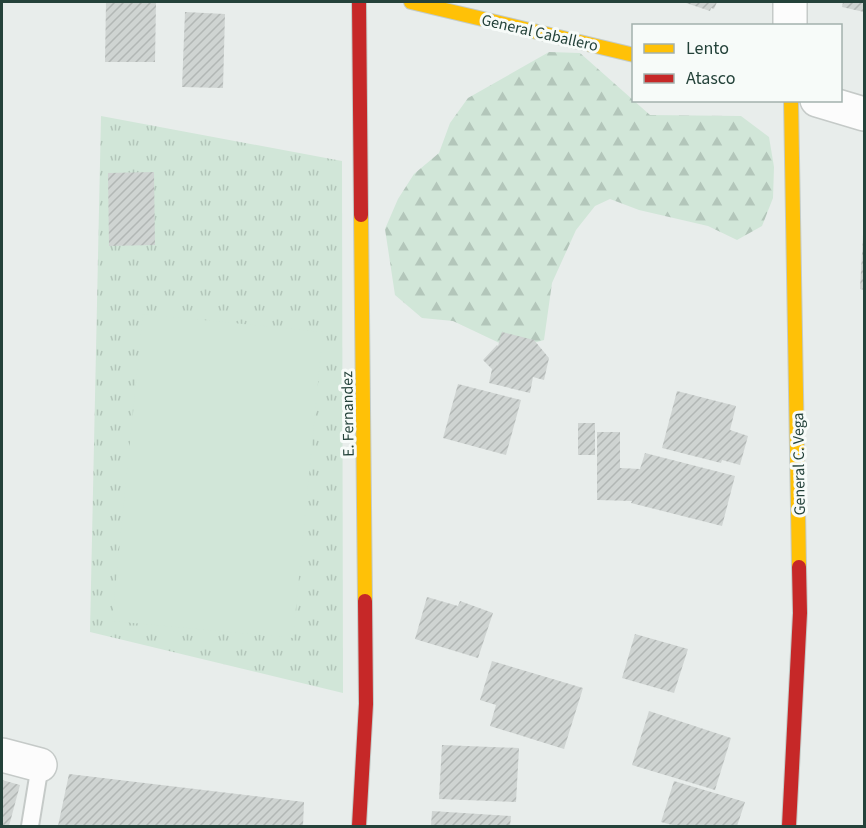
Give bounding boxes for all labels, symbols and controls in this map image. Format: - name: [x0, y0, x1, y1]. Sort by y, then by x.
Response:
- street label: General Caballero: [479, 9, 600, 57]
- legend: [632, 24, 842, 102]
- text: Lento: [686, 36, 729, 61]
- text: Atasco: [686, 66, 735, 91]
- street label: E. Fernandez: [336, 371, 360, 457]
- street label: General C. Vega: [787, 412, 811, 516]

